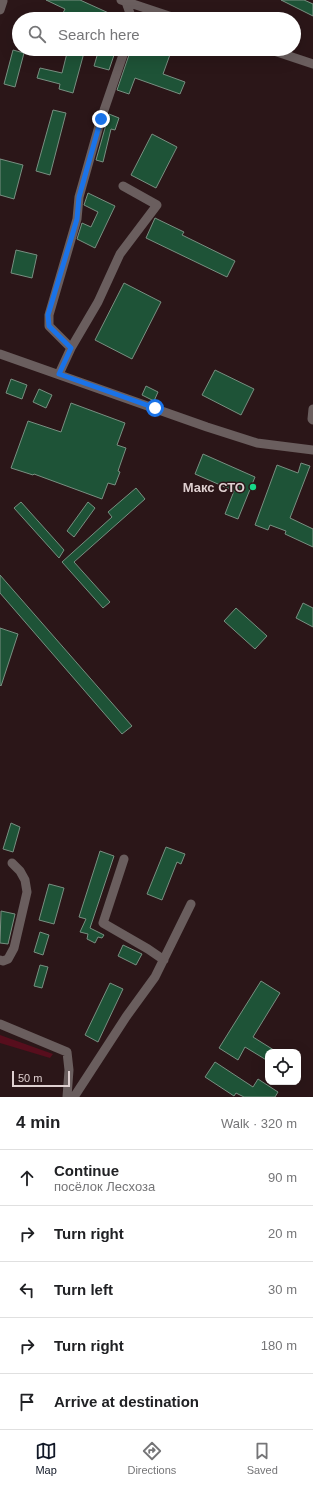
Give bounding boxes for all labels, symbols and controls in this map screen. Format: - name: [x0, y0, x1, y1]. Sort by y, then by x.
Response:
- search box: [12, 12, 301, 56]
- icon: search: [26, 23, 48, 45]
- text: Search here: [58, 26, 140, 43]
- route end: [92, 110, 110, 128]
- route start: [146, 399, 164, 417]
- place label: Макс СТО: [183, 480, 245, 495]
- marker: Макс СТО: [248, 482, 258, 492]
- map controls: [265, 1049, 301, 1085]
- button: locate: [265, 1049, 301, 1085]
- scale bar: [12, 1069, 70, 1088]
- text: 50 m: [18, 1072, 42, 1084]
- text: 4 min: [16, 1113, 60, 1132]
- text: Walk · 320 m: [221, 1116, 297, 1131]
- text: Continue: [54, 1162, 119, 1179]
- icon: ahead: [16, 1167, 38, 1189]
- text: 90 m: [268, 1170, 297, 1185]
- text: посёлок Лесхоза: [54, 1179, 155, 1194]
- icon: right: [16, 1223, 38, 1245]
- text: Turn right: [54, 1225, 124, 1242]
- text: 20 m: [268, 1226, 297, 1241]
- icon: left: [16, 1279, 38, 1301]
- text: Turn left: [54, 1281, 113, 1298]
- text: 30 m: [268, 1282, 297, 1297]
- icon: right: [16, 1335, 38, 1357]
- text: Turn right: [54, 1337, 124, 1354]
- text: 180 m: [261, 1338, 297, 1353]
- icon: arrive: [16, 1391, 38, 1413]
- text: Arrive at destination: [54, 1393, 199, 1410]
- tab: Map: [35, 1440, 57, 1476]
- tab: Directions: [127, 1440, 176, 1476]
- tab: Saved: [247, 1440, 278, 1476]

